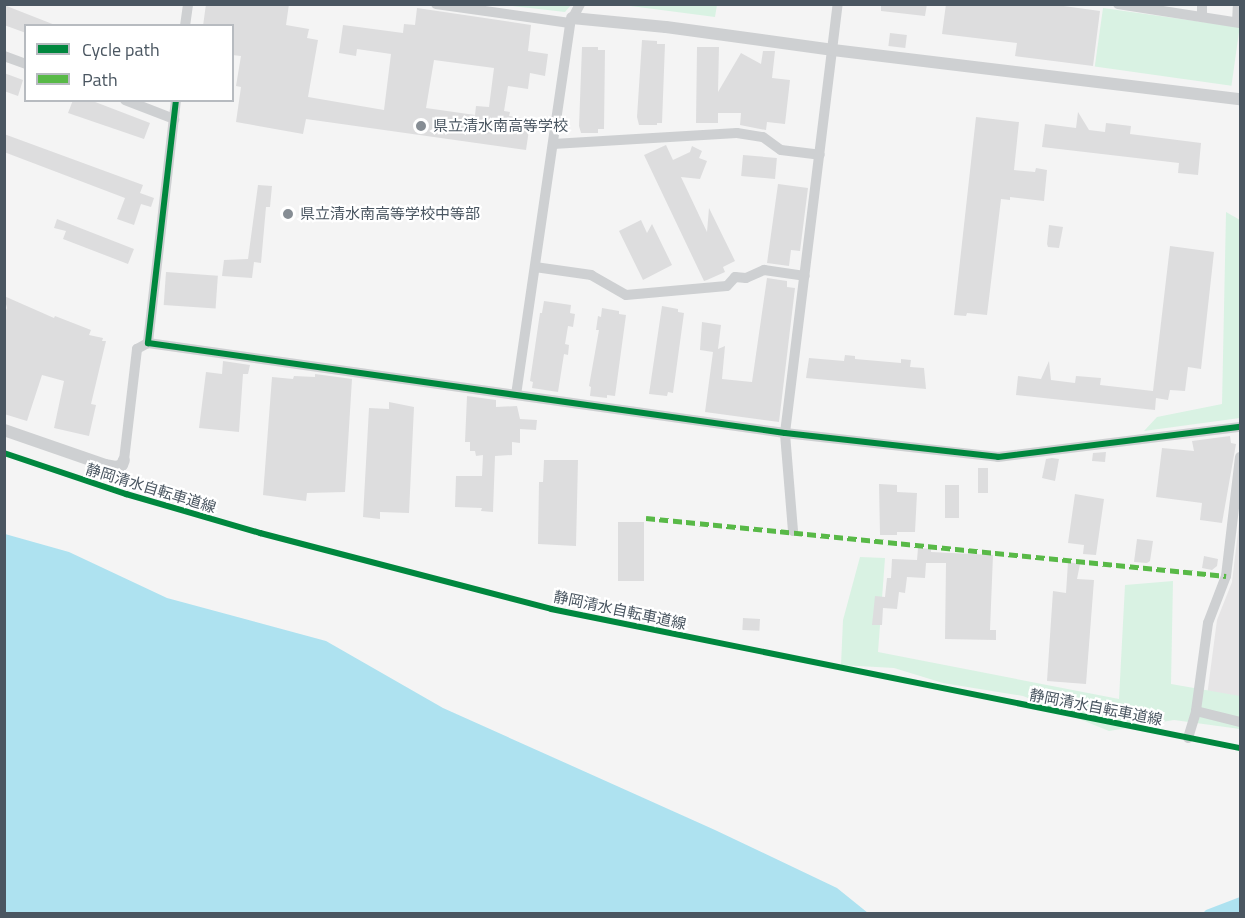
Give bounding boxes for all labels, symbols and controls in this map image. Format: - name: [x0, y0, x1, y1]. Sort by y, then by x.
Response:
- legend: [24, 24, 234, 102]
- text: Cycle path: [82, 36, 160, 63]
- text: Path: [82, 66, 118, 93]
- place label: 県立清水南高等学校: [433, 117, 568, 135]
- marker: 県立清水南高等学校: [414, 119, 428, 133]
- place label: 県立清水南高等学校中等部: [300, 205, 480, 223]
- marker: 県立清水南高等学校中等部: [281, 207, 295, 221]
- street label: 静岡清水自転車道線: [84, 460, 218, 516]
- street label: 静岡清水自転車道線: [552, 587, 688, 633]
- street label: 静岡清水自転車道線: [1028, 685, 1164, 729]

